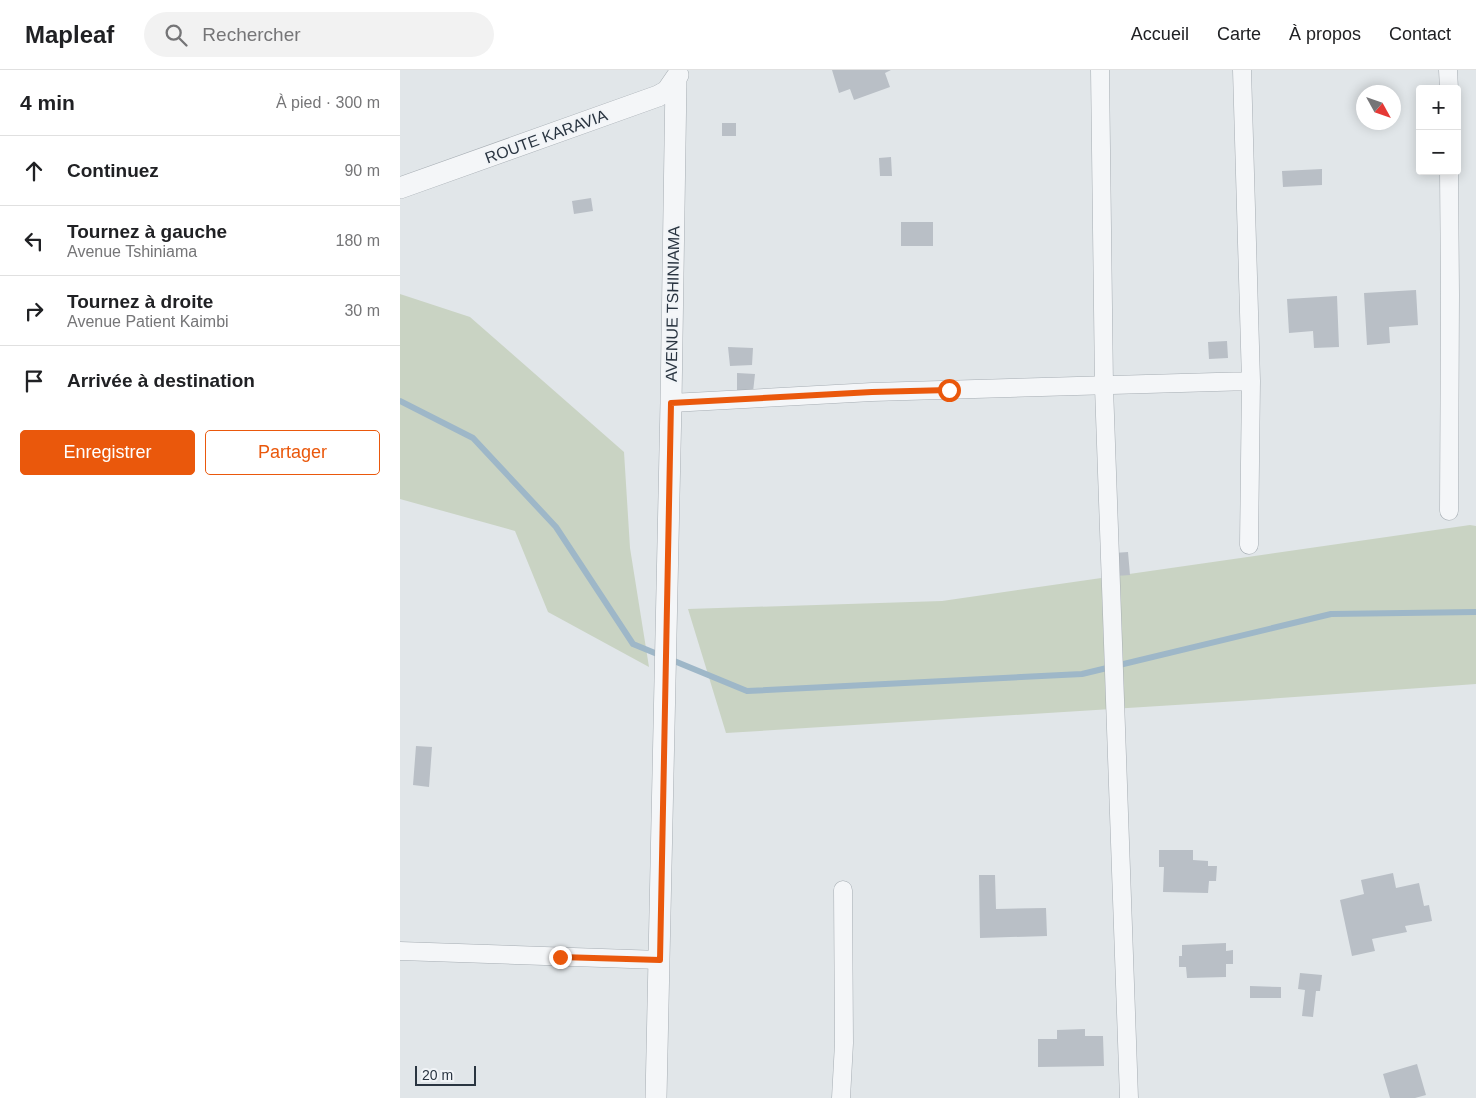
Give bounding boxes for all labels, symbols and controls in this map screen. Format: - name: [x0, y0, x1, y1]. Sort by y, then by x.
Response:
- search box: [144, 12, 494, 57]
- text: Mapleaf: [25, 21, 114, 48]
- icon: search: [162, 21, 190, 49]
- text: Rechercher: [202, 24, 301, 45]
- text: Accueil: [1131, 24, 1189, 44]
- text: Carte: [1217, 24, 1261, 44]
- text: À propos: [1289, 24, 1361, 44]
- text: Contact: [1389, 24, 1451, 44]
- north arrow: [1356, 85, 1401, 130]
- map controls: [1416, 85, 1461, 175]
- button: +: [1416, 85, 1461, 130]
- text: 4 min: [20, 91, 75, 114]
- text: À pied · 300 m: [276, 94, 380, 111]
- street label: ROUTE KARAVIA: [483, 106, 610, 166]
- button: −: [1416, 130, 1461, 175]
- icon: ahead: [20, 157, 48, 185]
- text: Continuez: [67, 160, 159, 181]
- text: 90 m: [344, 162, 380, 179]
- text: Tournez à gauche: [67, 221, 227, 242]
- street label: AVENUE TSHINIAMA: [663, 226, 682, 382]
- icon: left: [20, 227, 48, 255]
- text: 180 m: [336, 232, 380, 249]
- text: Avenue Tshiniama: [67, 243, 197, 260]
- text: Tournez à droite: [67, 291, 213, 312]
- icon: right: [20, 297, 48, 325]
- text: 30 m: [344, 302, 380, 319]
- text: Avenue Patient Kaimbi: [67, 313, 229, 330]
- icon: arrive: [20, 367, 48, 395]
- text: Arrivée à destination: [67, 370, 255, 391]
- route start: [938, 379, 961, 402]
- button: Enregistrer: [20, 430, 195, 475]
- button: Partager: [205, 430, 380, 475]
- route end: [549, 946, 572, 969]
- scale bar: [415, 1063, 476, 1086]
- text: 20 m: [422, 1067, 453, 1083]

